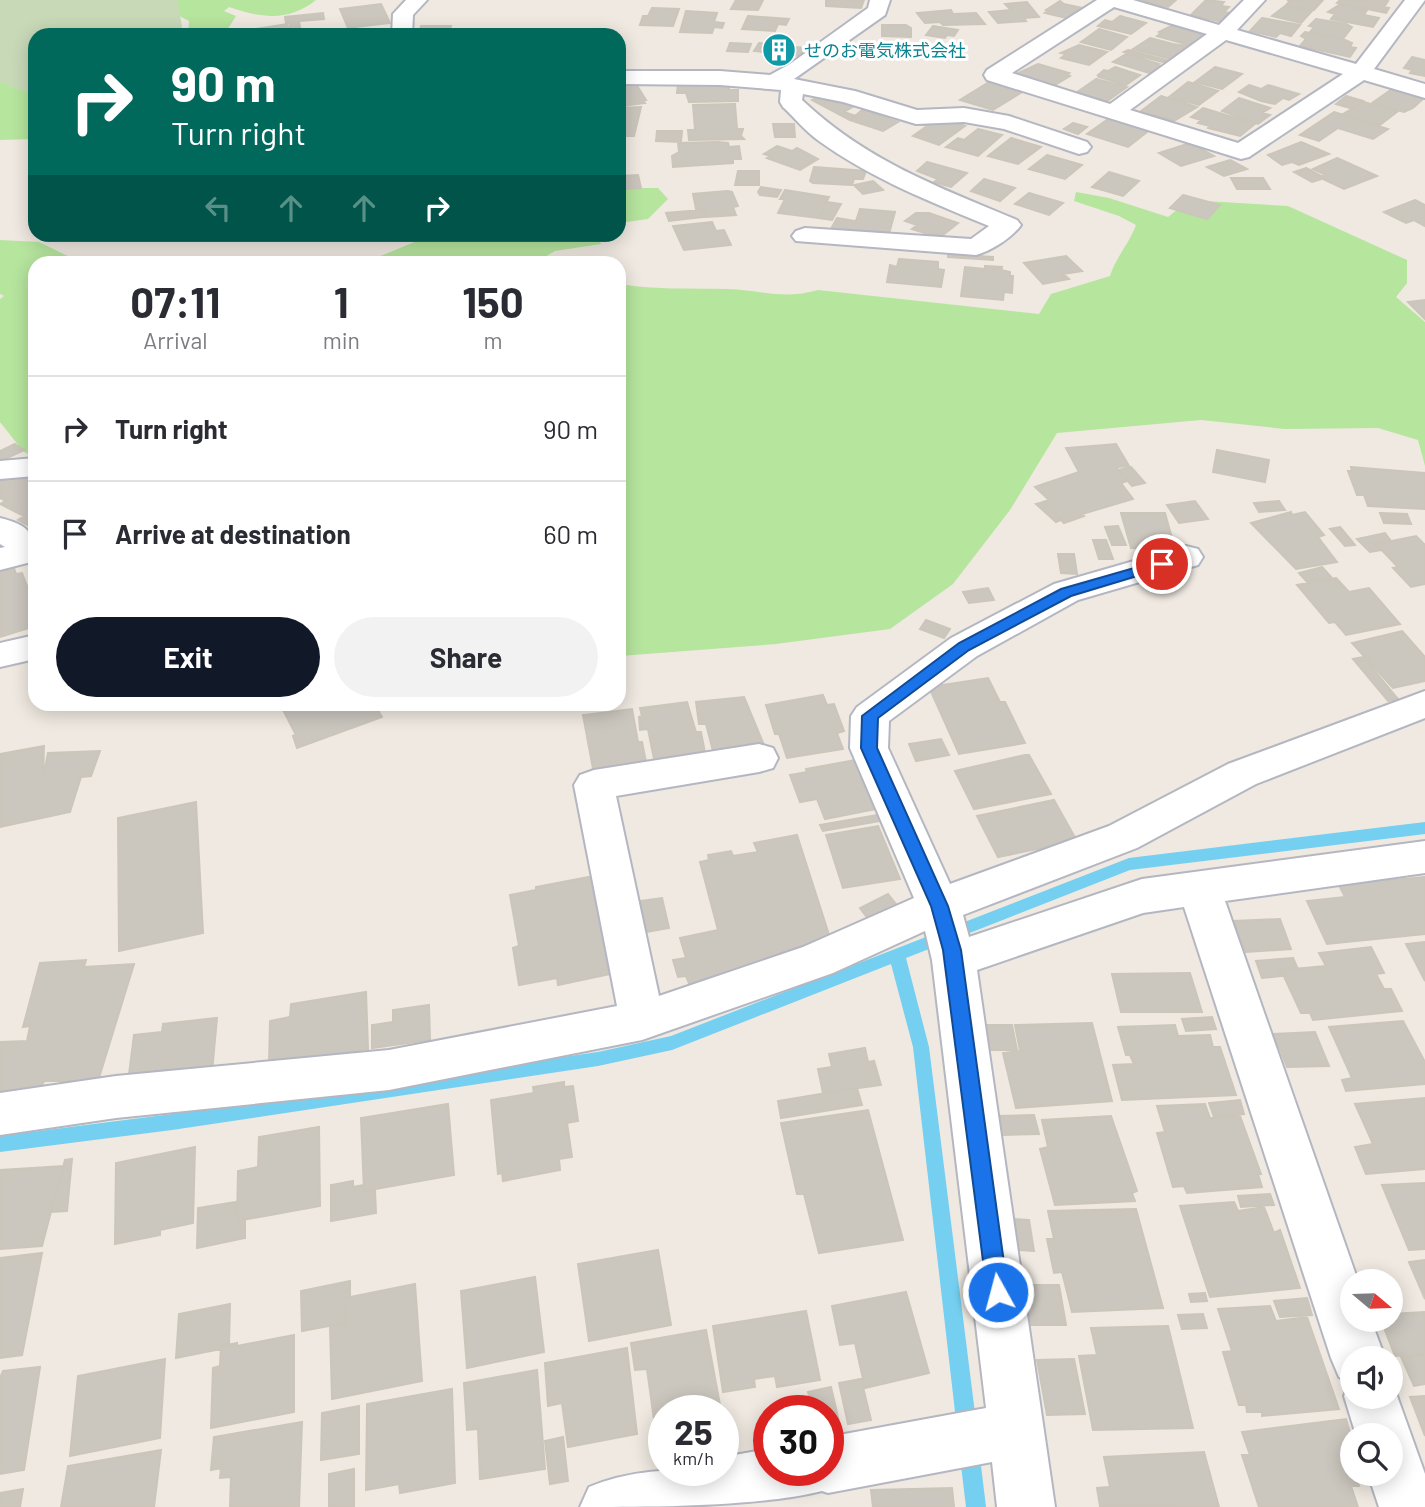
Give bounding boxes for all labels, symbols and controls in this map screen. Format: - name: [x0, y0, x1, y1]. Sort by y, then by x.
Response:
- building icon: せのお電気株式会社: [760, 31, 798, 69]
- place label: せのお電気株式会社: [804, 39, 966, 61]
- text: 90 m: [171, 53, 276, 112]
- icon: right: [56, 56, 147, 147]
- text: Turn right: [171, 113, 306, 151]
- icon: left: [199, 189, 237, 227]
- icon: ahead: [272, 189, 310, 227]
- icon: ahead: [345, 189, 383, 227]
- icon: right: [418, 189, 456, 227]
- text: 07:11: [130, 276, 220, 326]
- text: 1: [334, 276, 349, 326]
- text: 150: [462, 276, 524, 326]
- text: Arrival: [143, 326, 207, 354]
- text: min: [323, 326, 360, 354]
- text: m: [483, 326, 502, 354]
- icon: right: [56, 410, 94, 448]
- text: Turn right: [115, 413, 228, 444]
- text: 90 m: [543, 413, 598, 444]
- icon: arrive: [56, 515, 94, 553]
- text: Arrive at destination: [115, 518, 351, 549]
- text: 60 m: [543, 518, 598, 549]
- pin: [1132, 534, 1192, 594]
- icon: arrive: [1143, 545, 1181, 583]
- button: Exit: [56, 617, 320, 697]
- button: Share: [334, 617, 598, 697]
- position arrow: [961, 1255, 1035, 1329]
- north arrow: [1340, 1269, 1404, 1332]
- map controls: [1340, 1269, 1403, 1486]
- button: sound: [1340, 1346, 1403, 1409]
- speed limit sign: 30: [753, 1395, 844, 1486]
- text: 25: [674, 1410, 713, 1452]
- button: search: [1340, 1423, 1403, 1486]
- text: km/h: [673, 1447, 714, 1469]

